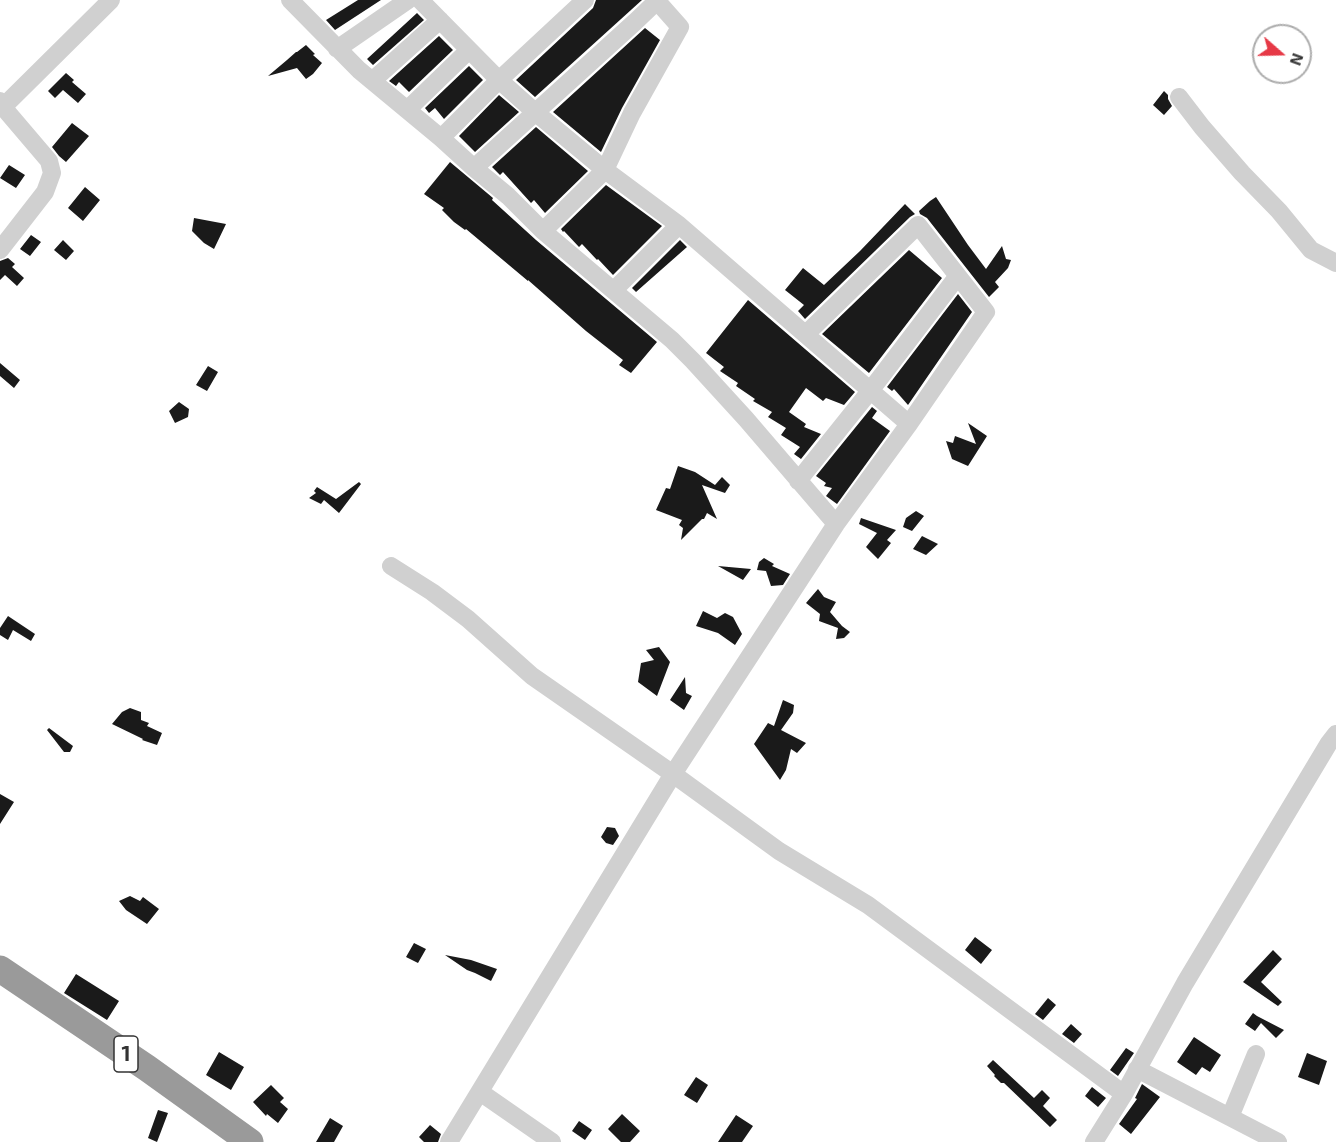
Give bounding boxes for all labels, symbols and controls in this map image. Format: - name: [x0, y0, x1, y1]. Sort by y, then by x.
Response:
- north arrow: [1252, 24, 1312, 84]
- text: N: [1287, 51, 1308, 68]
- road number: 1: [114, 1036, 138, 1072]

